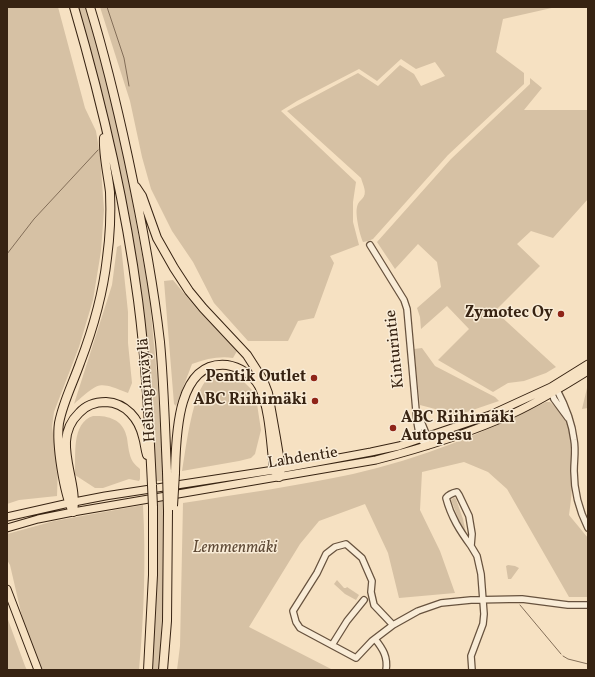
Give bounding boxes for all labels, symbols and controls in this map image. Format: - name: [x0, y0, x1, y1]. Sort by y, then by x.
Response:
- place label: Zymotec Oy: [465, 304, 553, 324]
- street label: Kinturintie: [382, 309, 410, 389]
- marker: Zymotec Oy: [556, 309, 566, 319]
- street label: Helsinginväylä: [135, 337, 161, 443]
- place label: Pentik Outlet: [206, 368, 306, 388]
- marker: Pentik Outlet: [309, 373, 319, 383]
- place label: ABC Riihimäki: [193, 391, 307, 411]
- marker: ABC Riihimäki: [310, 396, 320, 406]
- place label: ABC Riihimäki Autopesu: [401, 409, 515, 447]
- marker: ABC Riihimäki Autopesu: [388, 423, 398, 433]
- street label: Lahdentie: [267, 444, 339, 474]
- park label: Lemmenmäki: [193, 539, 277, 559]

